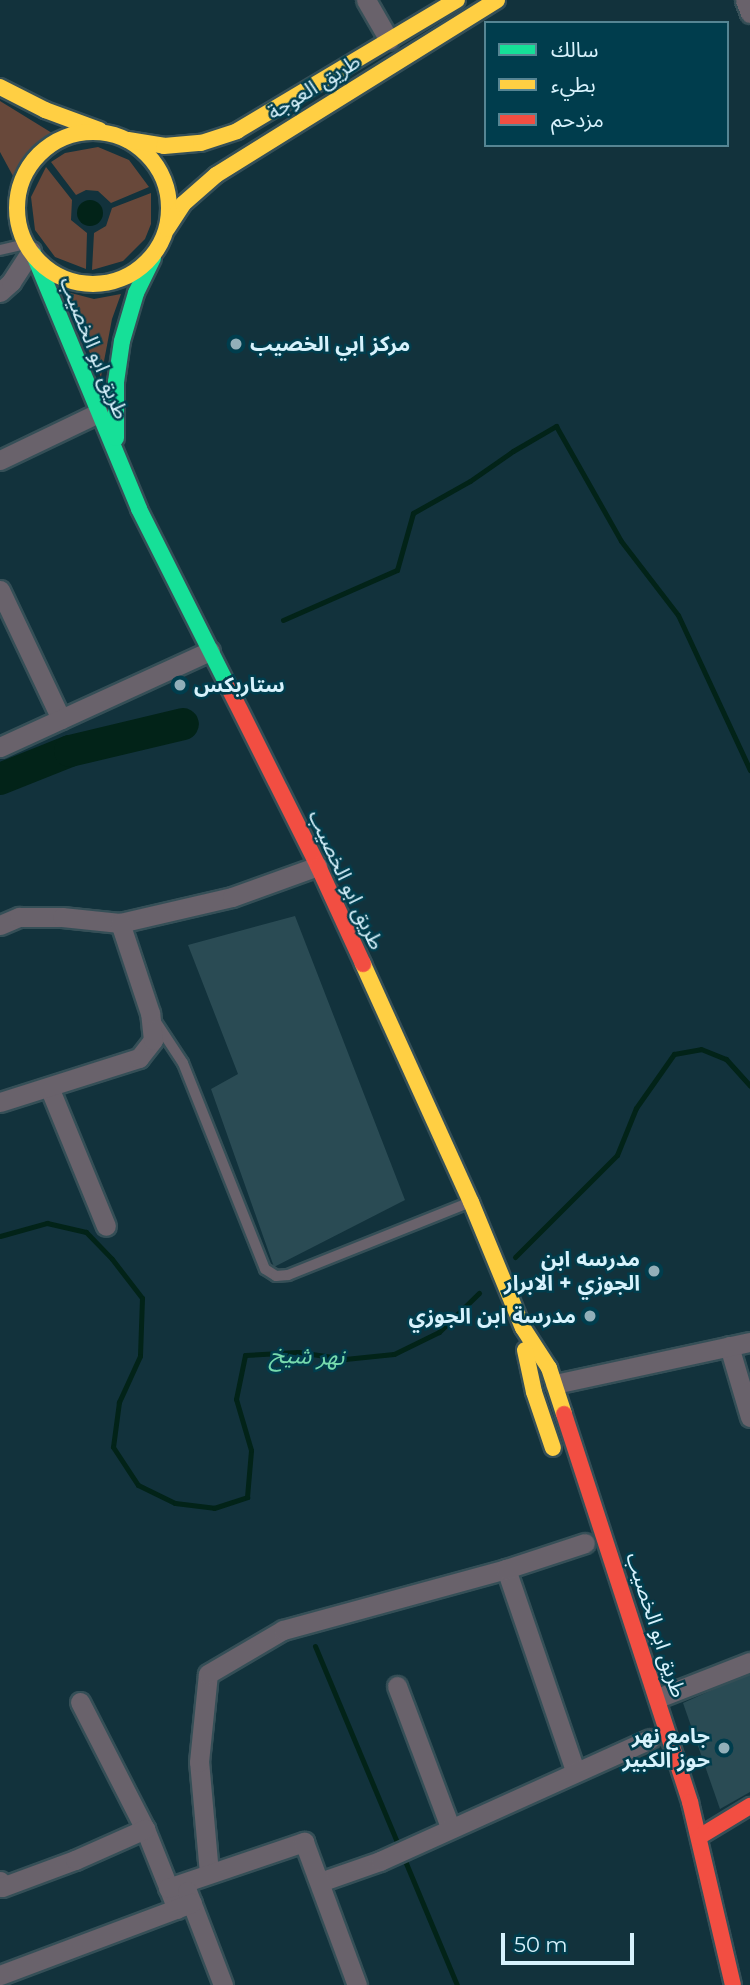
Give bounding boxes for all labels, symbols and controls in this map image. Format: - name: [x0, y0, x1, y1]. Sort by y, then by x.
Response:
- legend: [484, 21, 729, 147]
- text: سالك: [551, 37, 598, 62]
- street label: طريق العوجة: [263, 49, 365, 125]
- text: بطيء: [551, 72, 596, 97]
- text: مزدحم: [551, 107, 604, 132]
- street label: طريق ابو الخصيب: [54, 273, 134, 423]
- place label: مركز ابي الخصيب: [250, 331, 410, 357]
- marker: مركز ابي الخصيب: [228, 336, 244, 352]
- place label: ستاربكس: [194, 672, 285, 698]
- marker: ستاربكس: [172, 677, 188, 693]
- street label: طريق ابو الخصيب: [303, 806, 389, 954]
- place label: مدرسه ابن الجوزي + الابرار: [504, 1246, 640, 1296]
- marker: مدرسه ابن الجوزي + الابرار: [646, 1263, 662, 1279]
- place label: مدرسة ابن الجوزي: [408, 1303, 576, 1329]
- marker: مدرسة ابن الجوزي: [582, 1308, 598, 1324]
- water label: نهر شيخ: [269, 1341, 345, 1371]
- street label: طريق ابو الخصيب: [621, 1549, 691, 1701]
- place label: جامع نهر حوز الكبير: [623, 1723, 710, 1773]
- marker: جامع نهر حوز الكبير: [716, 1740, 732, 1756]
- scale bar: [505, 1918, 638, 1962]
- text: 50 m: [514, 1932, 568, 1957]

